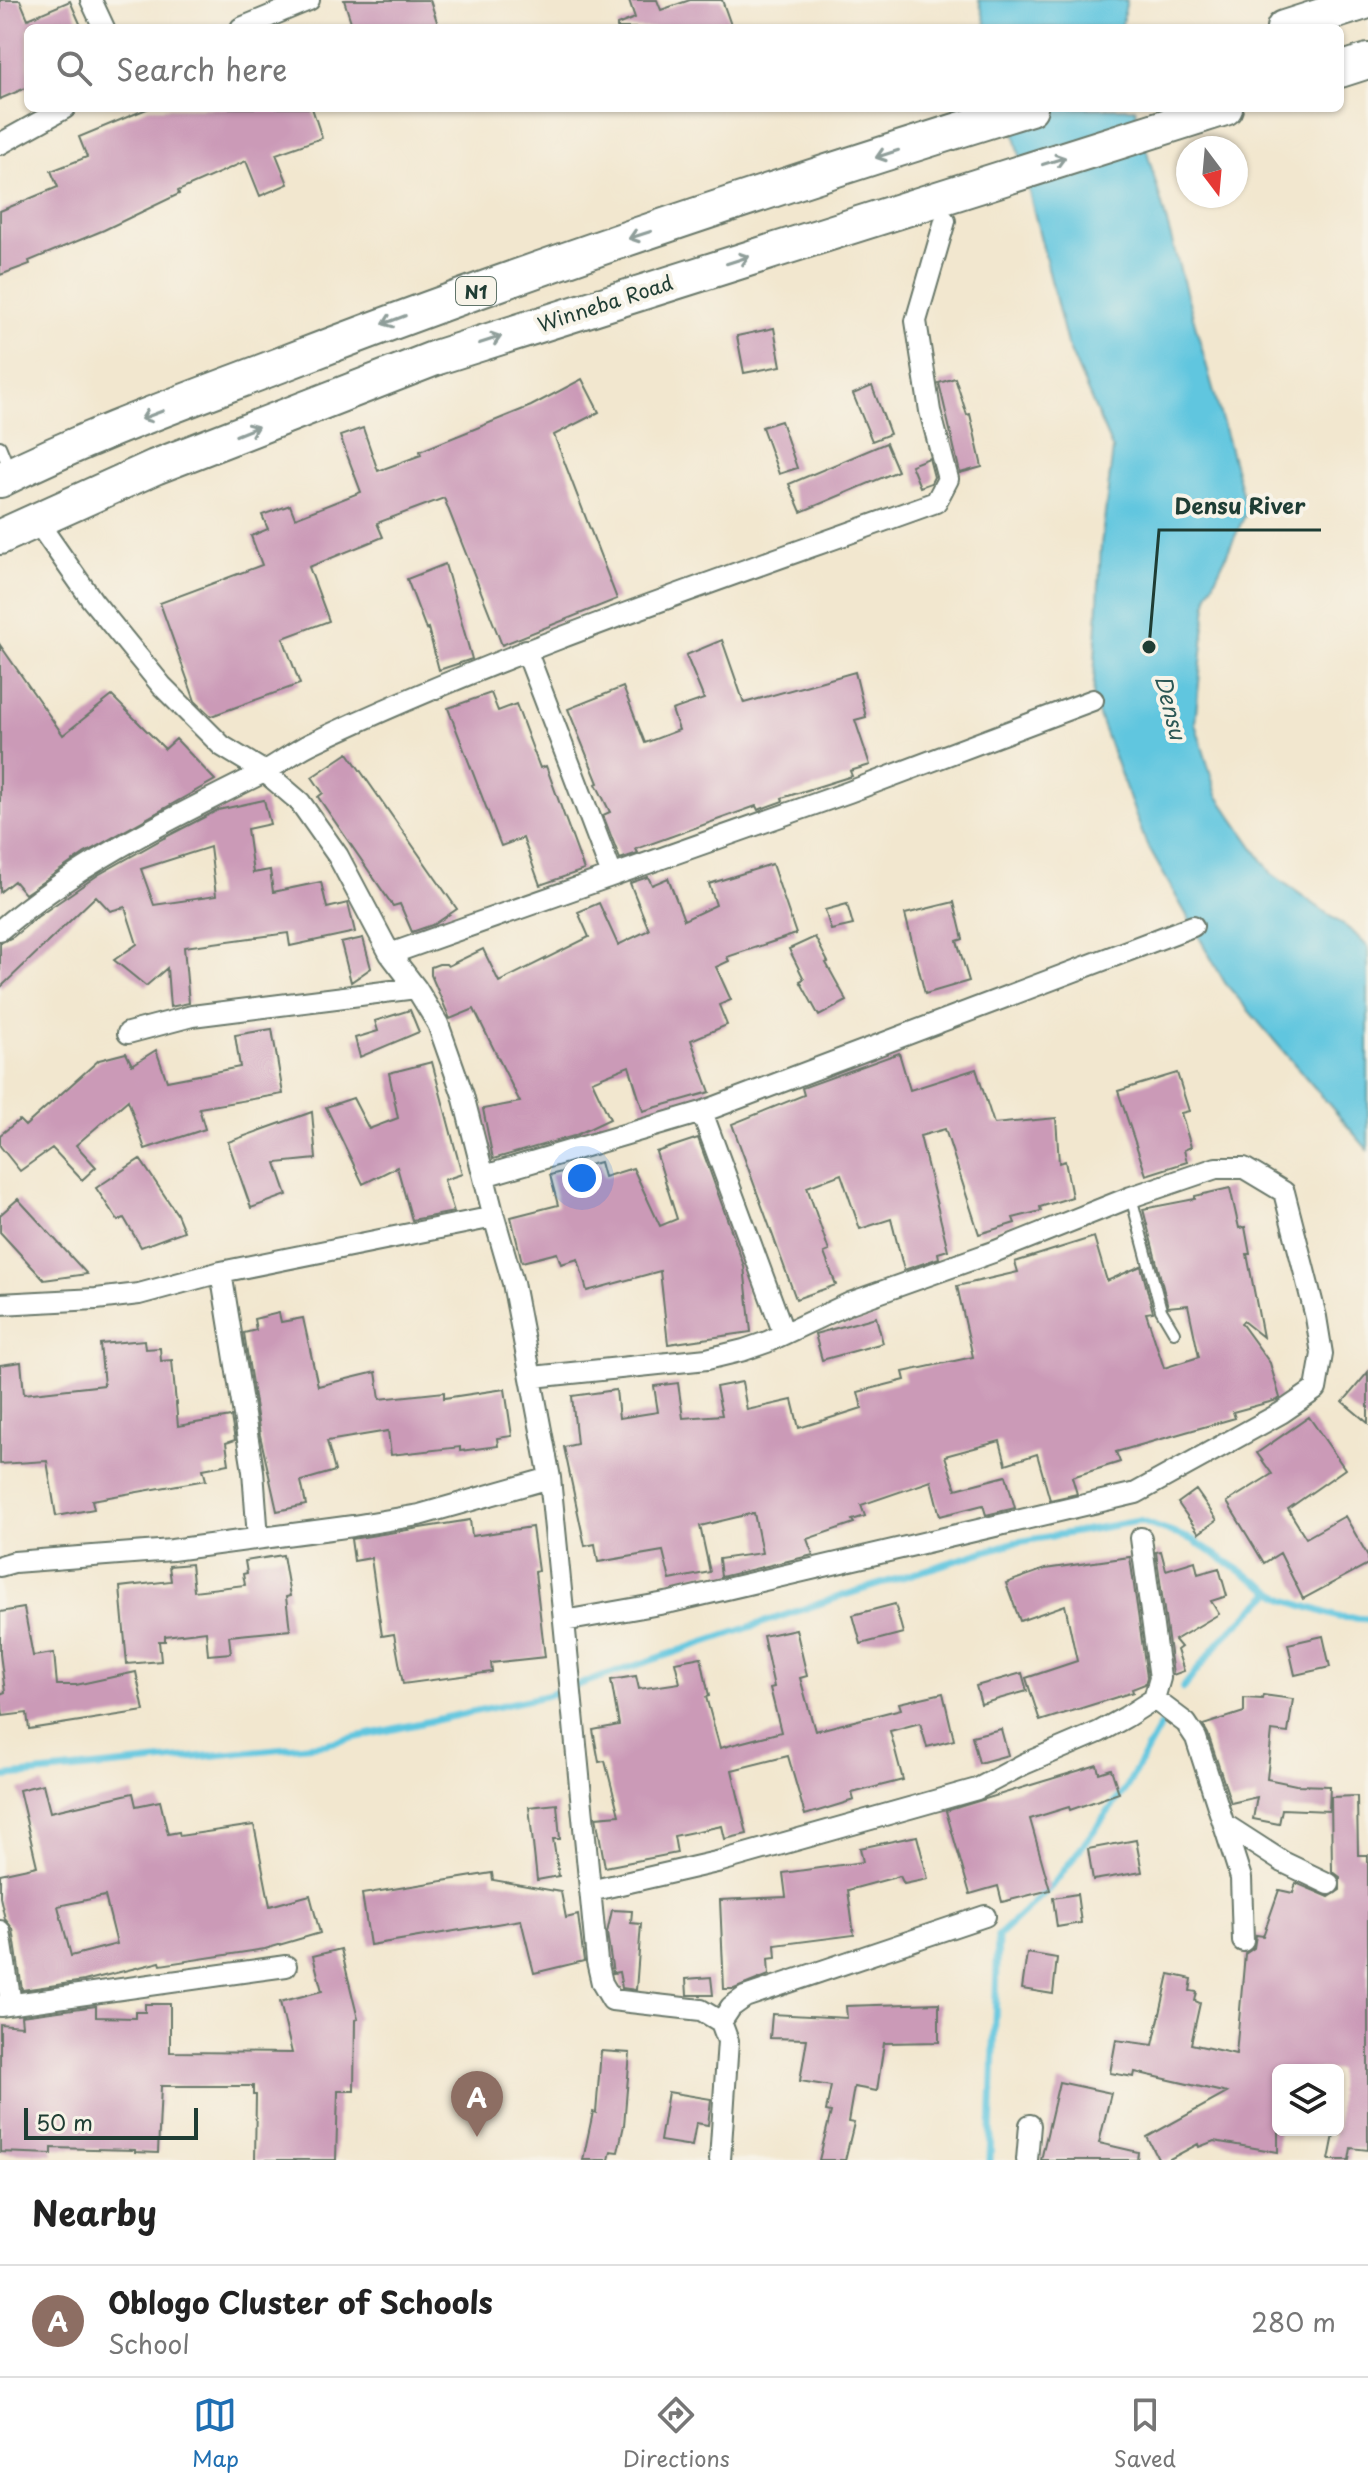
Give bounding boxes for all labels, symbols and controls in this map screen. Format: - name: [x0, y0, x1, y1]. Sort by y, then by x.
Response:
- search box: [24, 24, 1344, 112]
- icon: search: [52, 46, 96, 90]
- text: Search here: [116, 46, 288, 91]
- north arrow: [1176, 136, 1248, 208]
- one-way arrow: [875, 147, 900, 162]
- one-way arrow: [1040, 153, 1066, 168]
- one-way arrow: [628, 228, 653, 243]
- one-way arrow: [725, 252, 750, 267]
- street label: Winneba Road: [533, 267, 677, 339]
- road number: N1: [456, 277, 496, 305]
- one-way arrow: [382, 314, 407, 328]
- one-way arrow: [477, 332, 502, 346]
- one-way arrow: [140, 409, 165, 423]
- one-way arrow: [234, 422, 259, 437]
- callout: Densu River: [1159, 484, 1321, 530]
- text: Densu River: [1174, 488, 1306, 521]
- water label: Densu: [1148, 671, 1196, 744]
- your location: [562, 1158, 602, 1198]
- map controls: [1272, 2064, 1344, 2136]
- button: layers: [1272, 2064, 1344, 2136]
- pin: A: [451, 2071, 503, 2137]
- scale bar: [24, 2104, 198, 2140]
- text: 50 m: [36, 2105, 93, 2138]
- text: Nearby: [32, 2186, 157, 2238]
- text: Oblogo Cluster of Schools: [108, 2279, 493, 2324]
- text: A: [48, 2302, 68, 2341]
- text: 280 m: [1251, 2302, 1336, 2341]
- text: School: [108, 2324, 190, 2363]
- tab: Map: [192, 2393, 239, 2474]
- tab: Directions: [623, 2393, 730, 2474]
- tab: Saved: [1114, 2393, 1176, 2474]

